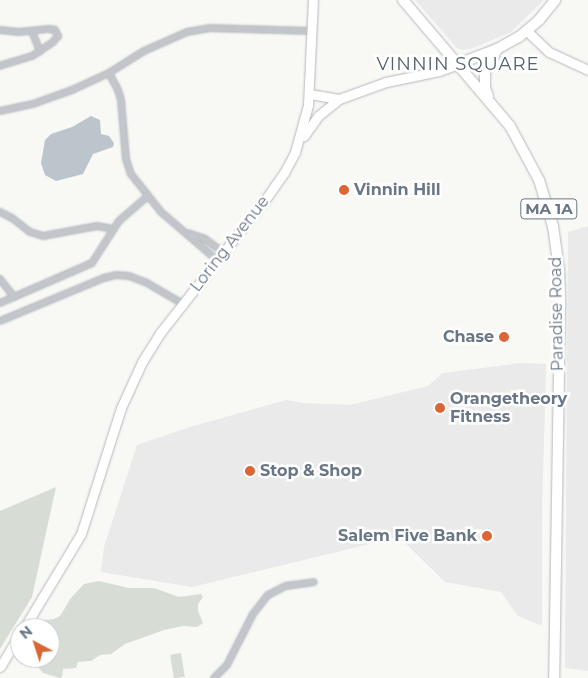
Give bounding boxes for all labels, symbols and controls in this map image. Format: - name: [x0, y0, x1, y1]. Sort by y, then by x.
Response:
- district label: VINNIN SQUARE: [375, 53, 541, 75]
- place label: Vinnin Hill: [354, 180, 441, 200]
- marker: Vinnin Hill: [338, 184, 350, 196]
- street label: Loring Avenue: [187, 192, 273, 296]
- road number: MA 1A: [520, 196, 578, 222]
- street label: Paradise Road: [546, 257, 568, 371]
- place label: Chase: [443, 327, 494, 347]
- marker: Chase: [498, 331, 510, 343]
- place label: Orangetheory Fitness: [450, 389, 567, 427]
- marker: Orangetheory Fitness: [434, 402, 446, 414]
- place label: Stop & Shop: [260, 461, 362, 481]
- marker: Stop & Shop: [244, 465, 256, 477]
- place label: Salem Five Bank: [338, 526, 477, 546]
- marker: Salem Five Bank: [481, 530, 493, 542]
- north arrow: [10, 618, 60, 668]
- text: N: [16, 622, 36, 643]

